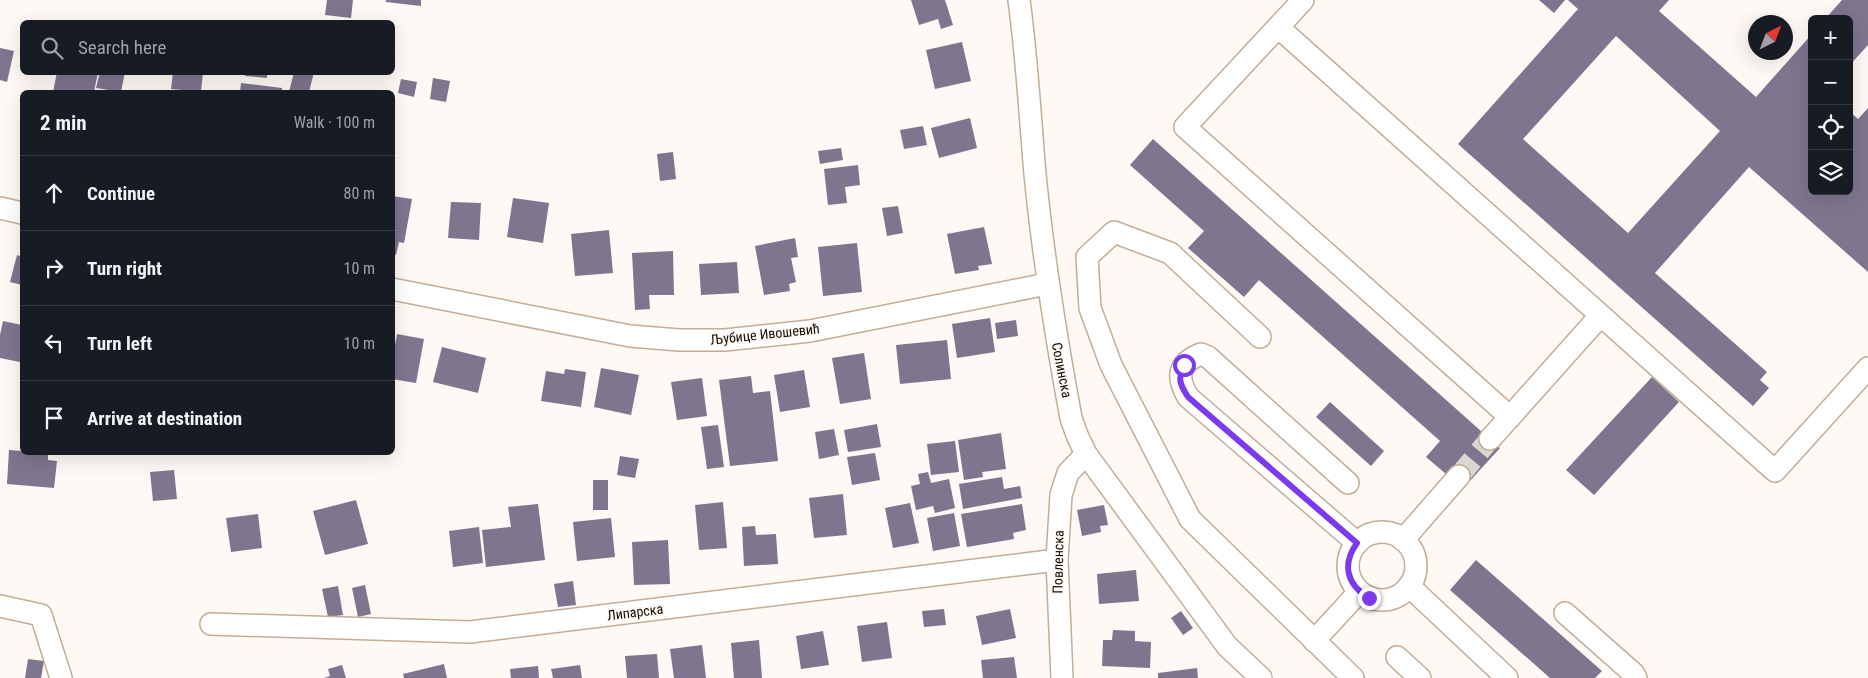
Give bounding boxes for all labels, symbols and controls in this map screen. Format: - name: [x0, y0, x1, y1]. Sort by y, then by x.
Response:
- north arrow: [1748, 15, 1793, 60]
- map controls: [1808, 15, 1853, 195]
- button: +: [1808, 15, 1853, 60]
- search box: [20, 20, 395, 75]
- icon: search: [38, 34, 66, 62]
- text: Search here: [78, 36, 166, 59]
- button: −: [1808, 60, 1853, 105]
- button: locate: [1808, 105, 1853, 150]
- text: 2 min: [40, 111, 87, 135]
- text: Walk · 100 m: [294, 113, 375, 132]
- button: layers: [1808, 150, 1853, 195]
- icon: ahead: [40, 179, 68, 207]
- text: Continue: [87, 182, 155, 205]
- text: 80 m: [343, 184, 375, 203]
- icon: right: [40, 254, 68, 282]
- text: Turn right: [87, 257, 162, 280]
- text: 10 m: [343, 259, 375, 278]
- street label: Љубице Ивошевић: [709, 320, 821, 348]
- icon: left: [40, 329, 68, 357]
- text: Turn left: [87, 332, 152, 355]
- text: 10 m: [343, 334, 375, 353]
- street label: Солинска: [1049, 341, 1075, 399]
- route start: [1173, 354, 1196, 377]
- icon: arrive: [40, 404, 68, 432]
- text: Arrive at destination: [87, 407, 242, 430]
- street label: Повленска: [1049, 530, 1067, 594]
- route end: [1358, 587, 1381, 610]
- street label: Липарска: [606, 601, 664, 623]

